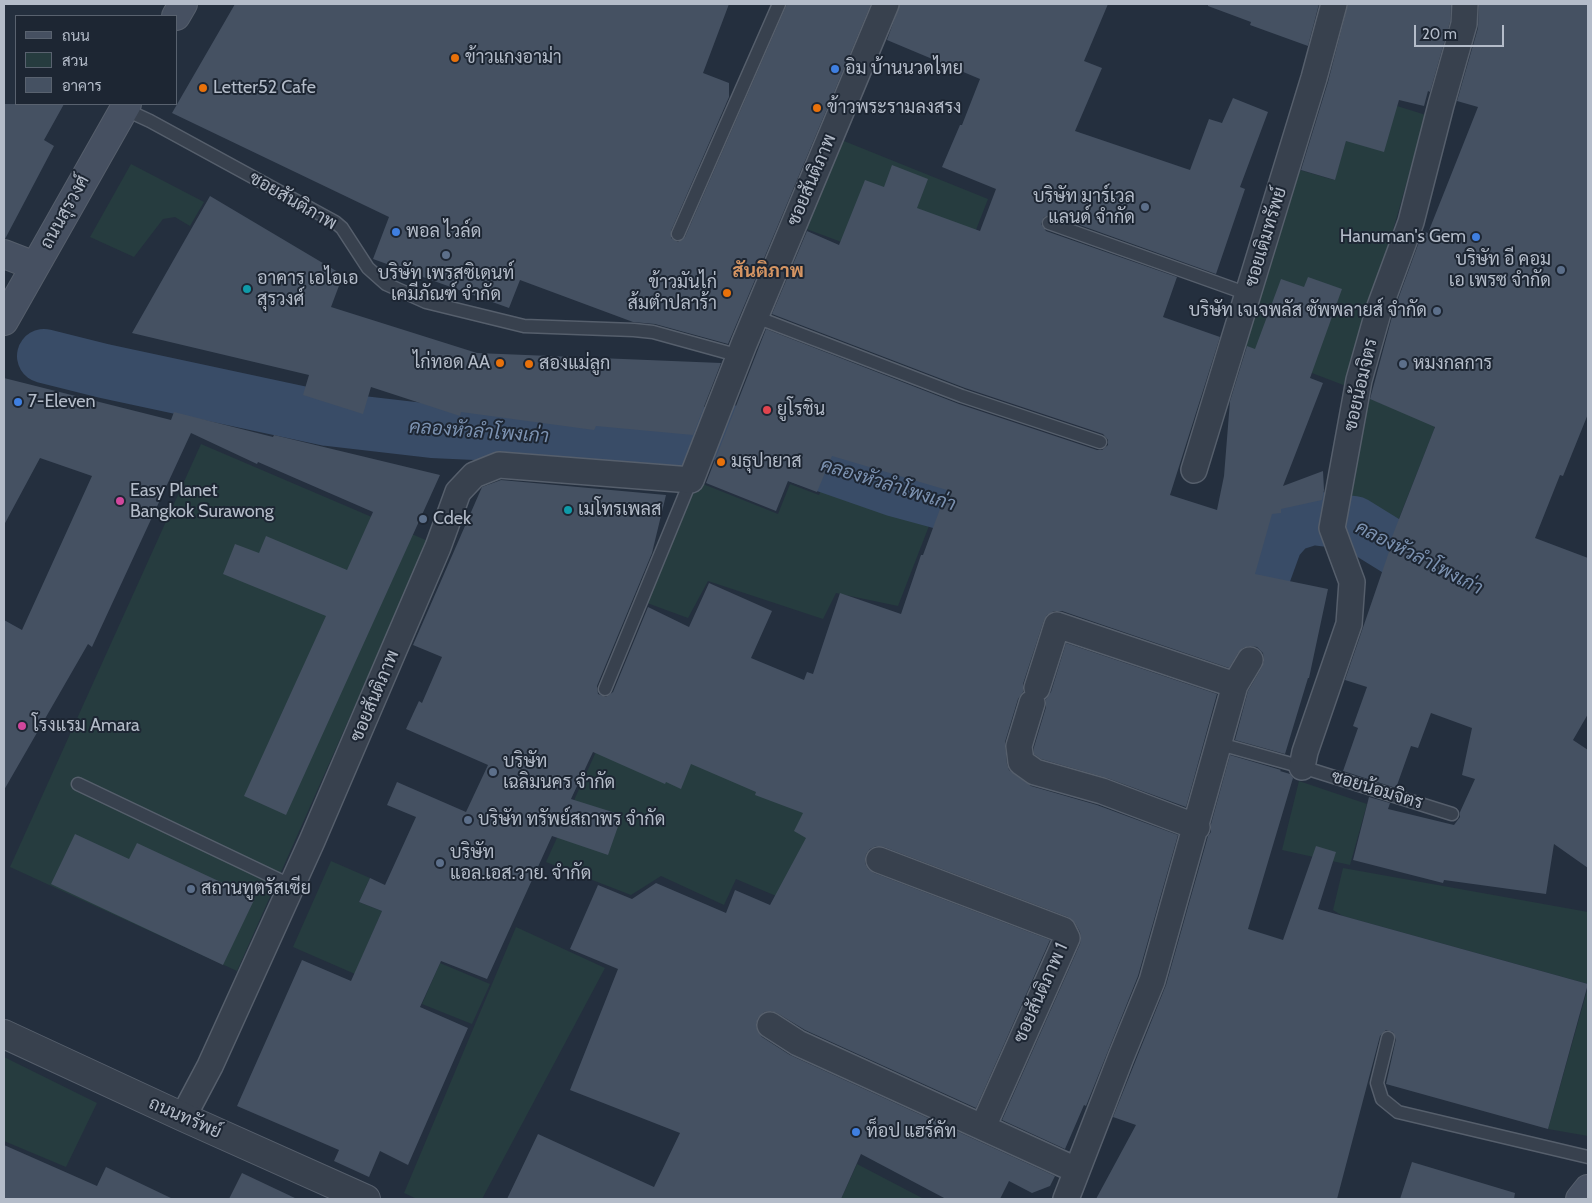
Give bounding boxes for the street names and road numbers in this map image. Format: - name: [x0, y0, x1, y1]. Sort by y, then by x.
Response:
- street label: ซอยสันติภาพ: [783, 131, 841, 229]
- street label: ซอยสันติภาพ: [245, 167, 341, 235]
- street label: ถนนสุรวงศ์: [36, 171, 94, 253]
- street label: ซอยเติมทรัพย์: [1241, 184, 1291, 290]
- street label: ซอยน้อมจิตร: [1340, 336, 1382, 434]
- street label: ซอยสันติภาพ: [346, 647, 404, 745]
- street label: ซอยน้อมจิตร: [1329, 766, 1425, 814]
- street label: ซอยสันติภาพ 1: [1009, 940, 1073, 1046]
- street label: ถนนทรัพย์: [145, 1092, 225, 1144]

